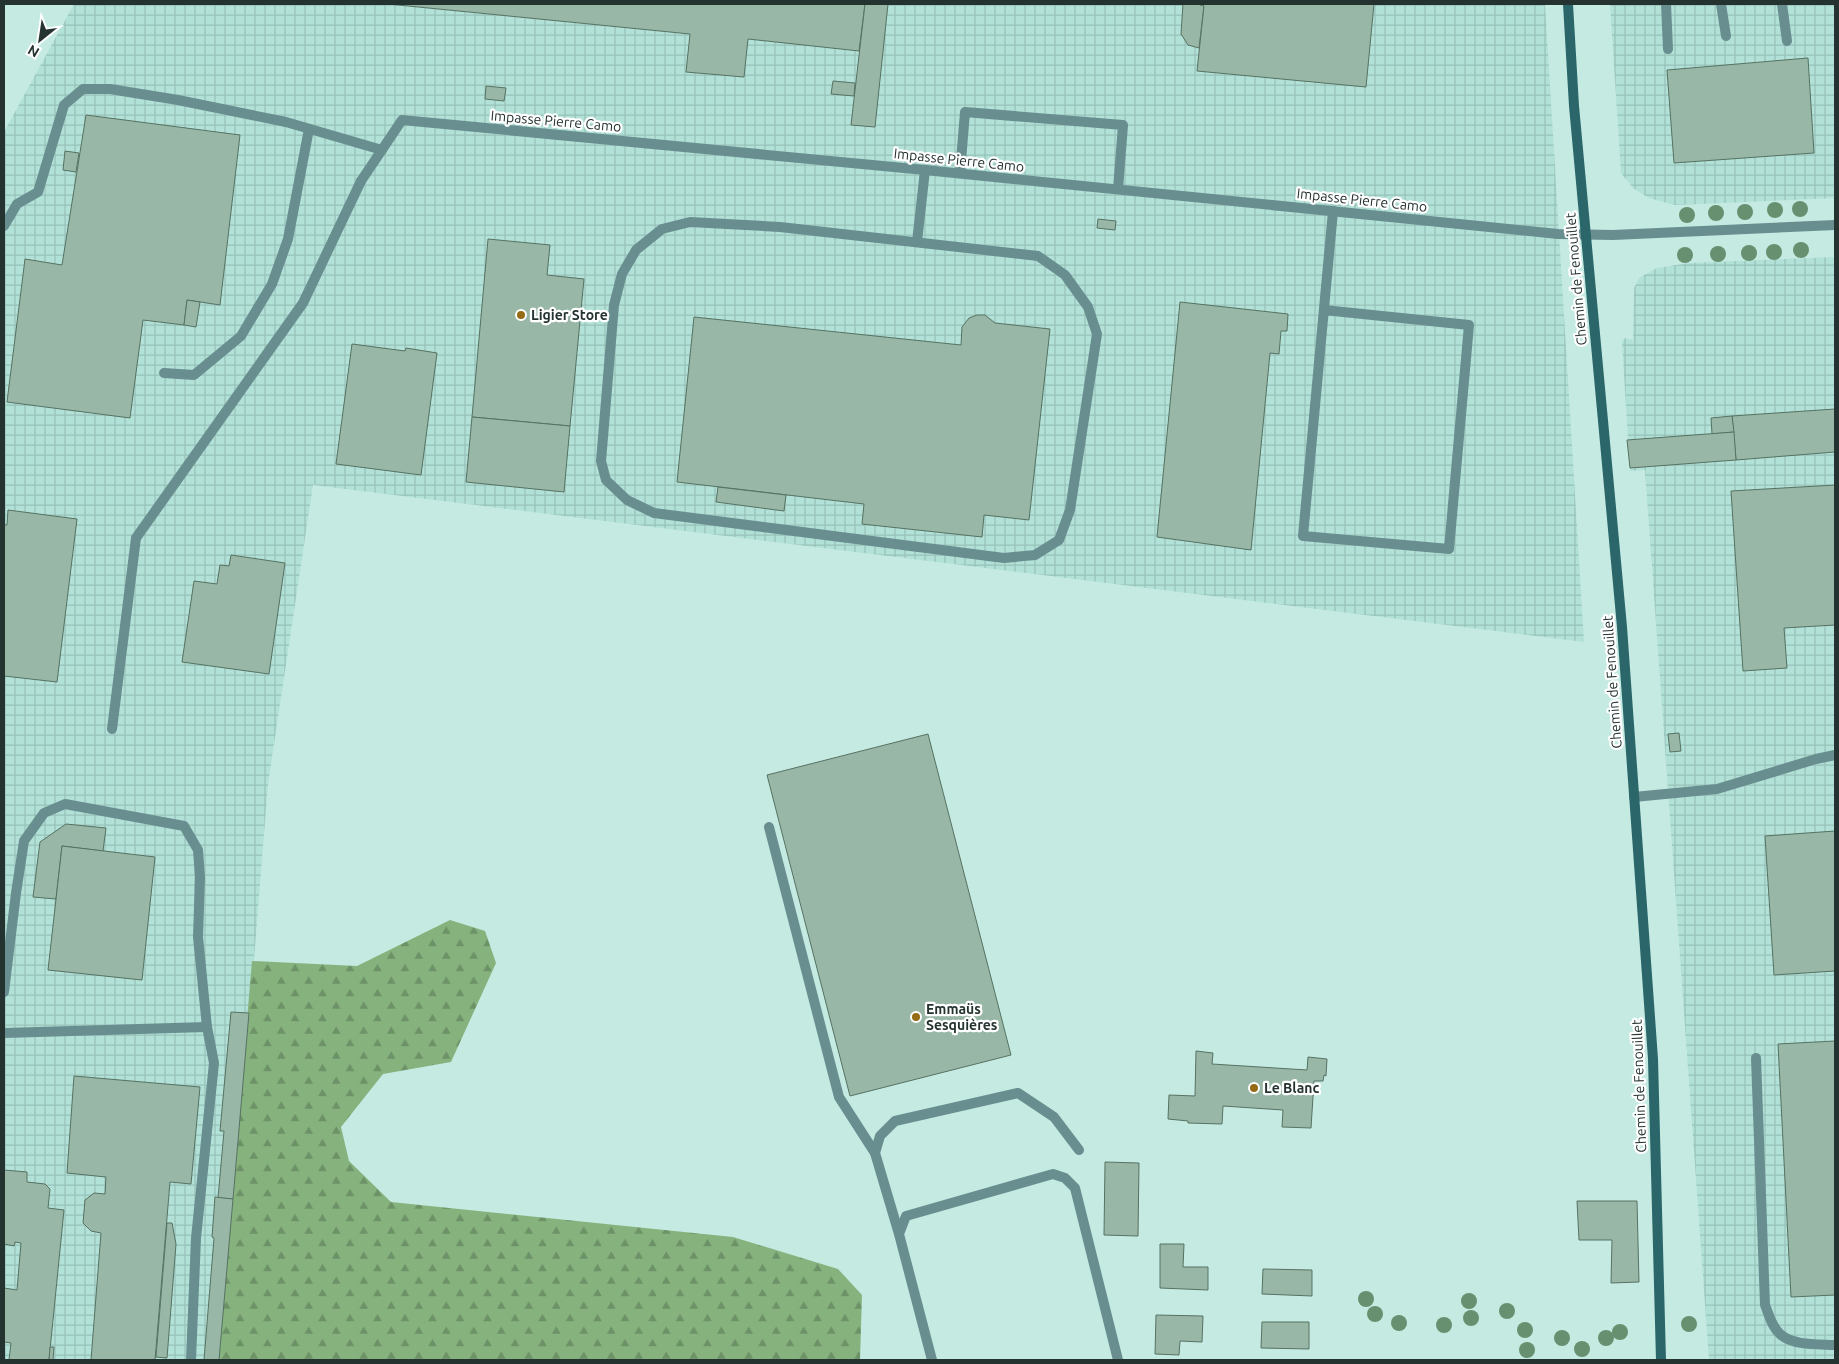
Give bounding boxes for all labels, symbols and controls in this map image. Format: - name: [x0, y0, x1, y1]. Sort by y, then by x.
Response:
- north arrow: [15, 15, 65, 65]
- text: N: [25, 42, 42, 61]
- street label: Impasse Pierre Camo: [490, 107, 622, 135]
- street label: Impasse Pierre Camo: [893, 145, 1025, 175]
- street label: Impasse Pierre Camo: [1296, 185, 1428, 215]
- street label: Chemin de Fenouillet: [1562, 211, 1590, 346]
- place label: Ligier Store: [531, 307, 608, 323]
- marker: Ligier Store: [515, 309, 527, 321]
- street label: Chemin de Fenouillet: [1599, 614, 1625, 749]
- place label: Emmaüs Sesquières: [926, 1001, 998, 1033]
- marker: Emmaüs Sesquières: [910, 1011, 922, 1023]
- street label: Chemin de Fenouillet: [1629, 1019, 1649, 1153]
- place label: Le Blanc: [1264, 1080, 1320, 1096]
- marker: Le Blanc: [1248, 1082, 1260, 1094]

